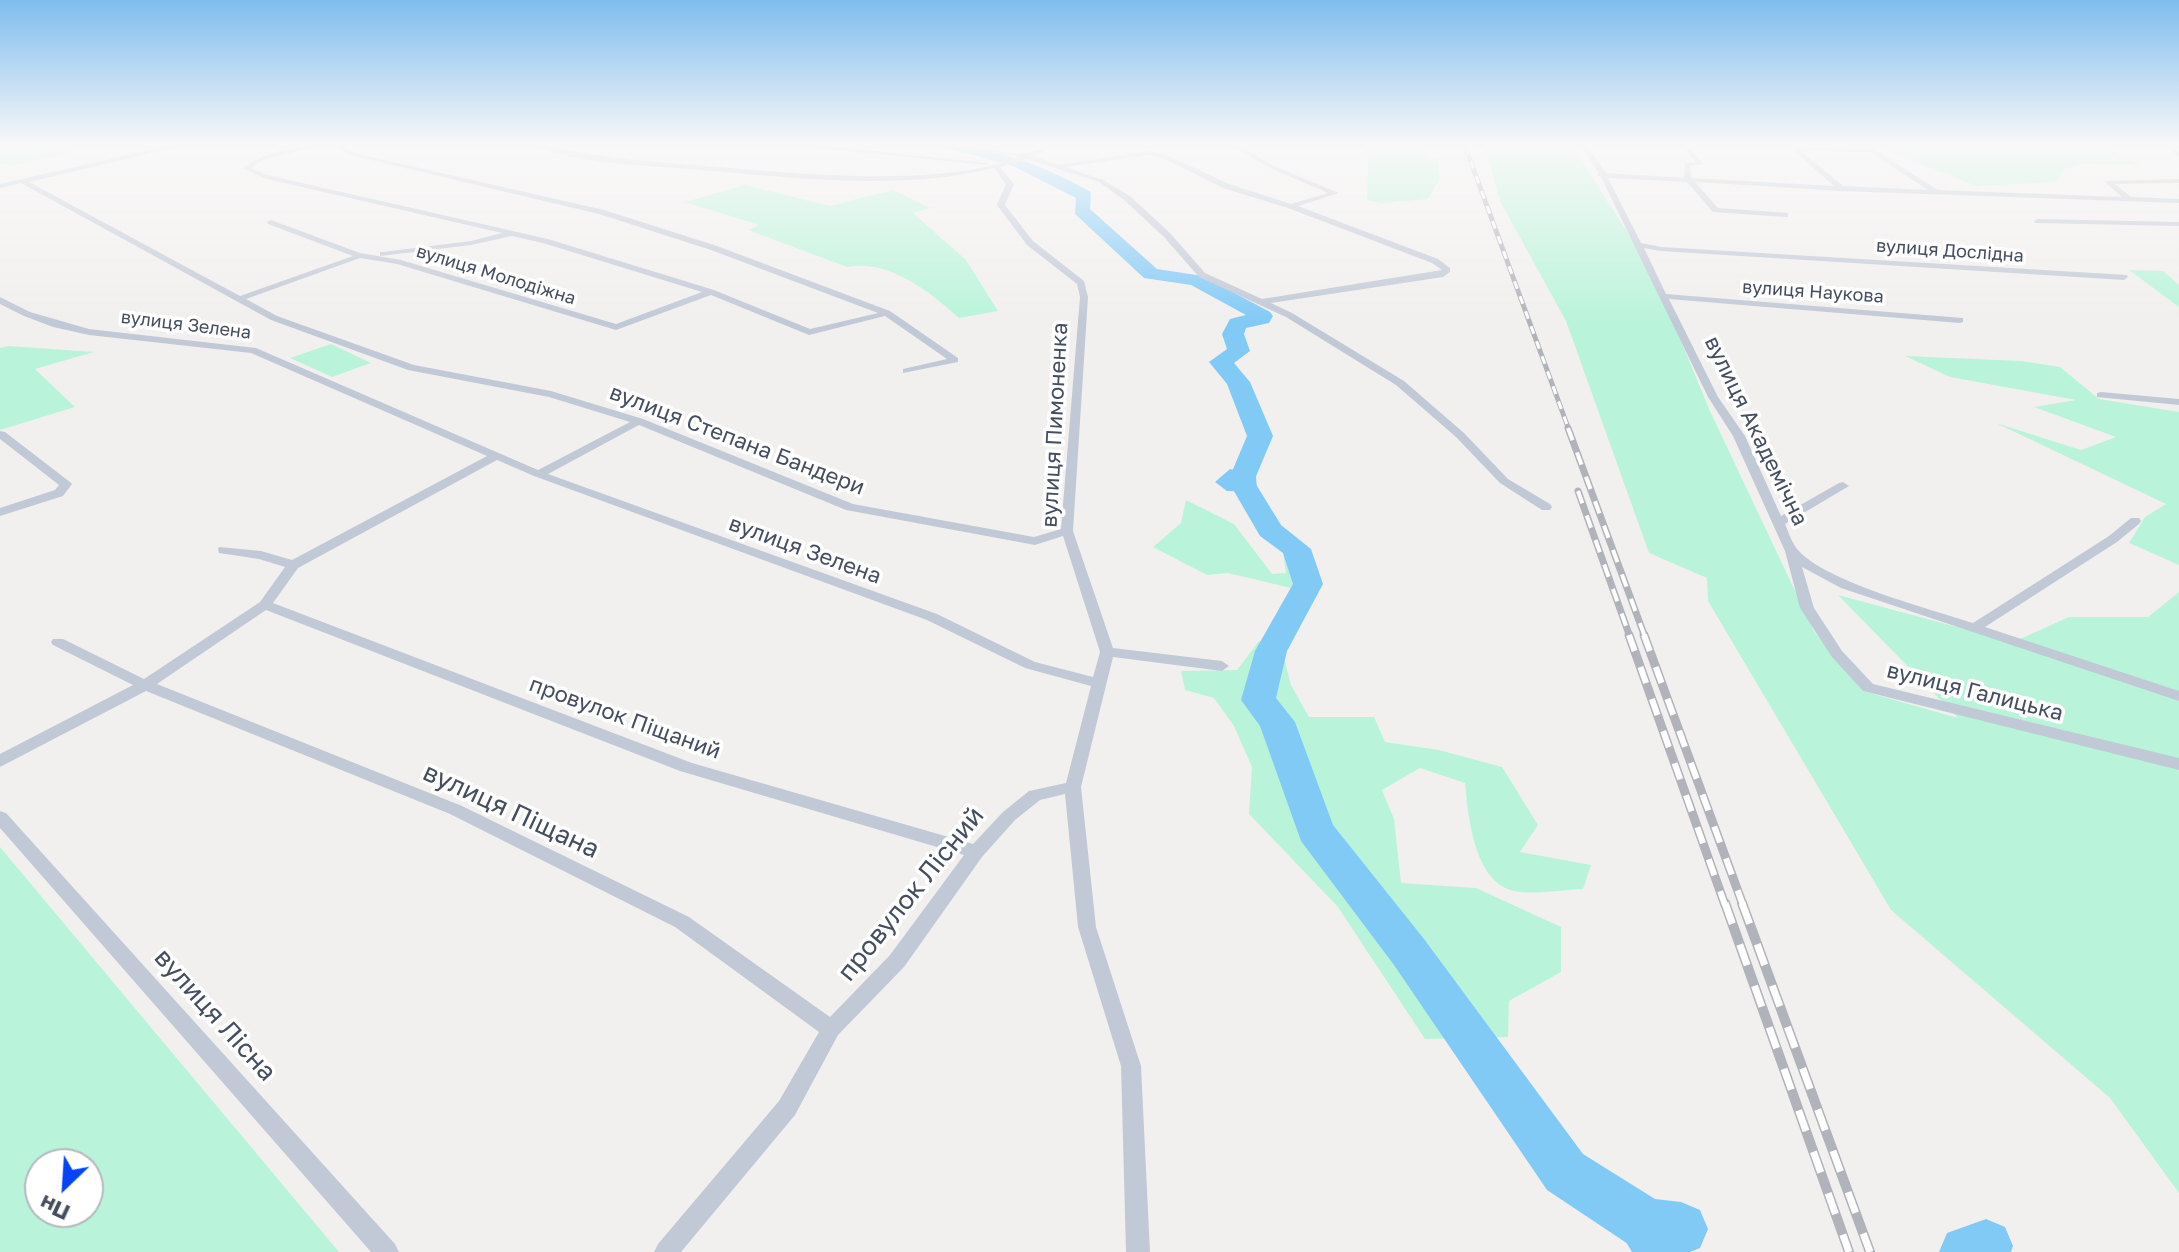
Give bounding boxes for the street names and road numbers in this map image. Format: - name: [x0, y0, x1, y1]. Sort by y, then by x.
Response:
- street label: вулиця Дослідна: [1875, 235, 2025, 267]
- street label: вулиця Молодіжна: [414, 240, 578, 310]
- street label: вулиця Наукова: [1741, 276, 1885, 308]
- street label: вулиця Зелена: [120, 306, 252, 344]
- street label: вулиця Пимоненка: [1036, 322, 1074, 528]
- street label: вулиця Академічна: [1699, 332, 1813, 530]
- street label: вулиця Степана Бандери: [606, 379, 868, 501]
- street label: вулиця Зелена: [725, 510, 885, 590]
- street label: вулиця Галицька: [1884, 657, 2066, 727]
- street label: провулок Піщаний: [526, 671, 724, 765]
- street label: вулиця Піщана: [418, 757, 604, 865]
- street label: провулок Лісний: [831, 801, 991, 987]
- street label: вулиця Лісна: [147, 942, 283, 1088]

